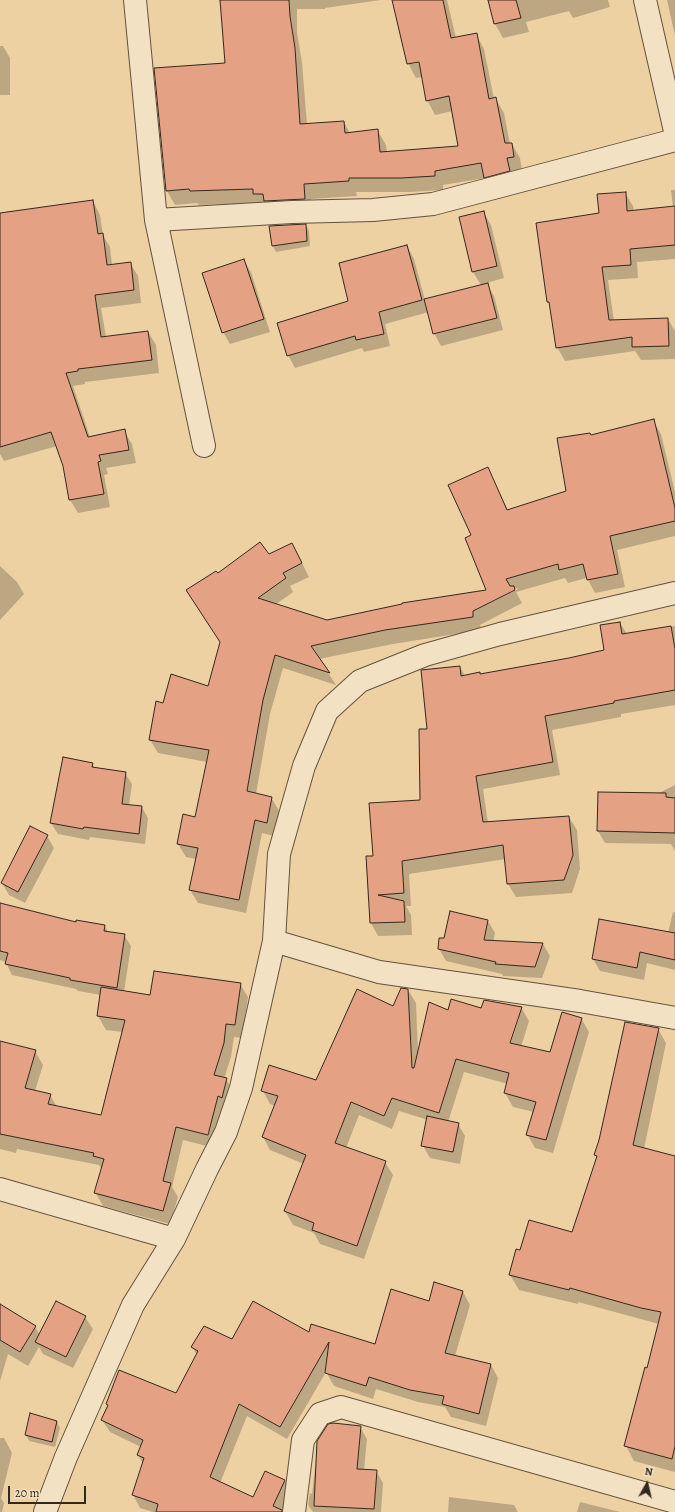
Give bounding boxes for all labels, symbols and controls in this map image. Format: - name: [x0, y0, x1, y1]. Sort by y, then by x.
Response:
- north arrow: [627, 1464, 667, 1504]
- text: N: [644, 1464, 654, 1480]
- scale bar: [10, 1478, 88, 1504]
- text: 20 m: [15, 1485, 39, 1501]

